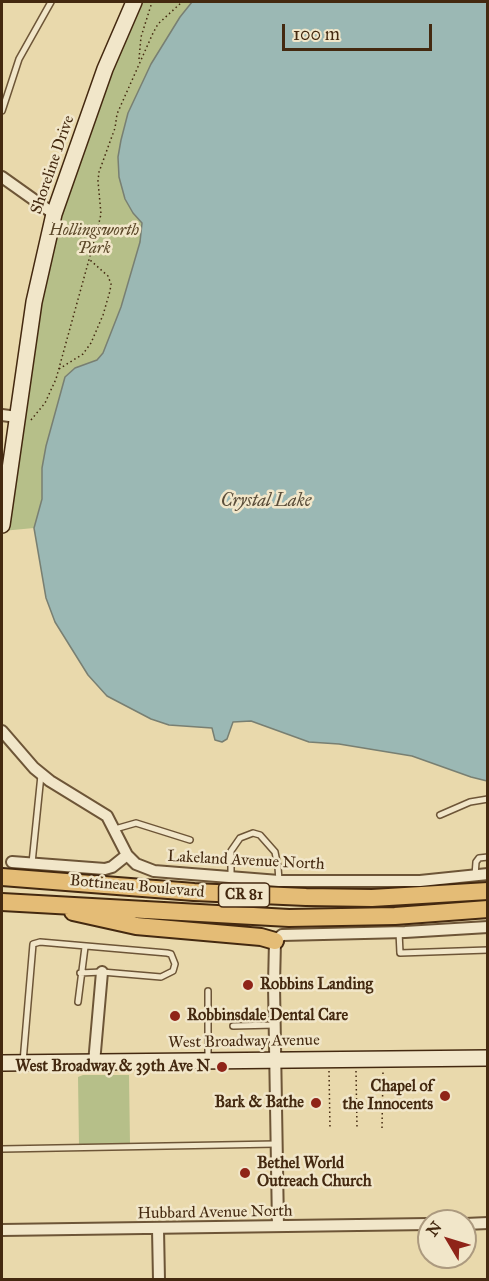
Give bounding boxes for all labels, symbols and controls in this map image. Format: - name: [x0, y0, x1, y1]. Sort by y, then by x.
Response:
- scale bar: [285, 12, 435, 50]
- text: 100 m: [293, 23, 340, 45]
- street label: Shoreline Drive: [27, 113, 79, 217]
- park label: Hollingsworth Park: [49, 221, 139, 259]
- water label: Crystal Lake: [221, 491, 311, 513]
- street label: Lakeland Avenue North: [167, 847, 325, 875]
- street label: Bottineau Boulevard: [69, 872, 205, 902]
- road number: CR 81: [218, 883, 270, 907]
- place label: Robbins Landing: [260, 975, 373, 995]
- marker: Robbins Landing: [241, 978, 255, 992]
- place label: Robbinsdale Dental Care: [187, 1006, 348, 1026]
- marker: Robbinsdale Dental Care: [168, 1009, 182, 1023]
- street label: West Broadway Avenue: [168, 1031, 320, 1053]
- place label: West Broadway & 39th Ave N: [15, 1057, 210, 1077]
- marker: West Broadway & 39th Ave N: [215, 1060, 229, 1074]
- place label: Chapel of the Innocents: [343, 1077, 433, 1115]
- marker: Chapel of the Innocents: [438, 1089, 452, 1103]
- place label: Bark & Bathe: [214, 1093, 304, 1113]
- marker: Bark & Bathe: [309, 1096, 323, 1110]
- place label: Bethel World Outreach Church: [257, 1154, 372, 1192]
- marker: Bethel World Outreach Church: [238, 1166, 252, 1180]
- street label: Hubbard Avenue North: [137, 1202, 293, 1224]
- north arrow: [417, 1209, 477, 1269]
- text: N: [422, 1218, 446, 1240]

